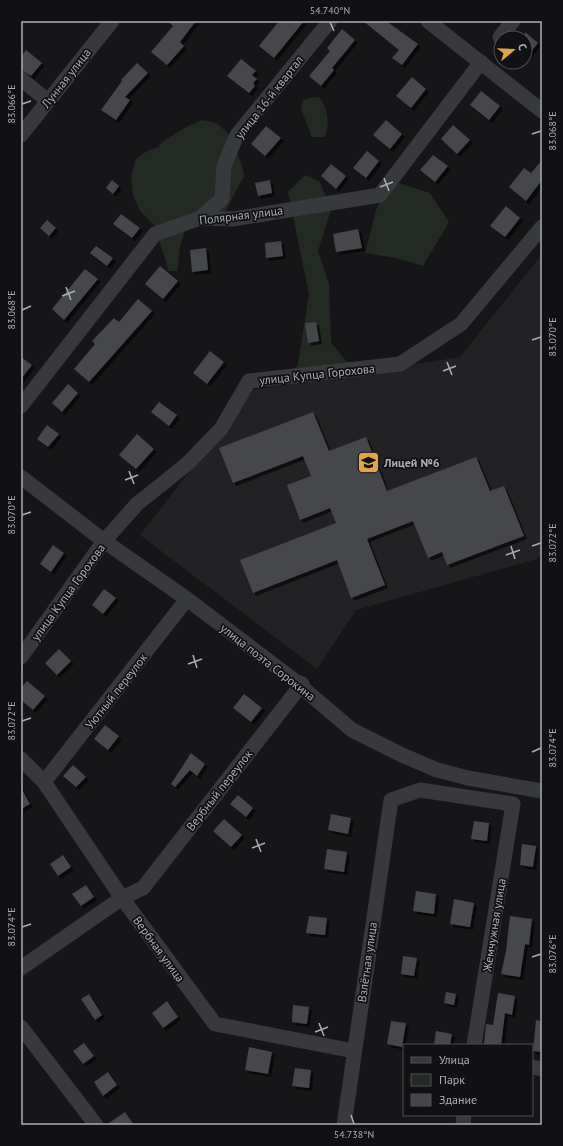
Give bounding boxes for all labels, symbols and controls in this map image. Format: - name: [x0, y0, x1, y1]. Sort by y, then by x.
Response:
- text: 54.740°N: [310, 4, 350, 17]
- north arrow: [493, 30, 533, 70]
- text: С: [515, 42, 530, 52]
- street label: Лунная улица: [37, 45, 94, 112]
- street label: улица 16-й квартал: [232, 52, 306, 142]
- text: 83.066°E: [5, 85, 18, 124]
- text: 83.068°E: [546, 112, 559, 151]
- street label: Полярная улица: [198, 202, 284, 228]
- text: 83.068°E: [5, 291, 18, 330]
- text: 83.070°E: [546, 318, 559, 357]
- street label: улица Купца Горохова: [258, 360, 376, 388]
- school or university icon: Лицей №6: [356, 449, 382, 475]
- place label: Лицей №6: [383, 455, 440, 470]
- text: 83.070°E: [5, 496, 18, 535]
- text: 83.072°E: [546, 524, 559, 563]
- street label: улица Купца Горохова: [28, 541, 108, 643]
- street label: улица поэта Сорокина: [218, 620, 319, 704]
- street label: Уютный переулок: [82, 650, 150, 732]
- text: 83.072°E: [5, 702, 18, 741]
- text: 83.074°E: [546, 729, 559, 768]
- street label: Вербный переулок: [183, 746, 255, 834]
- street label: Жемчужная улица: [479, 877, 509, 974]
- text: 83.074°E: [5, 908, 18, 947]
- street label: Вербная улица: [130, 913, 188, 985]
- street label: Взлётная улица: [354, 921, 380, 1003]
- text: 83.076°E: [546, 935, 559, 974]
- legend: [403, 1044, 533, 1116]
- text: Улица: [439, 1052, 470, 1067]
- text: Парк: [439, 1072, 465, 1087]
- text: Здание: [439, 1092, 477, 1107]
- text: 54.738°N: [334, 1128, 374, 1141]

